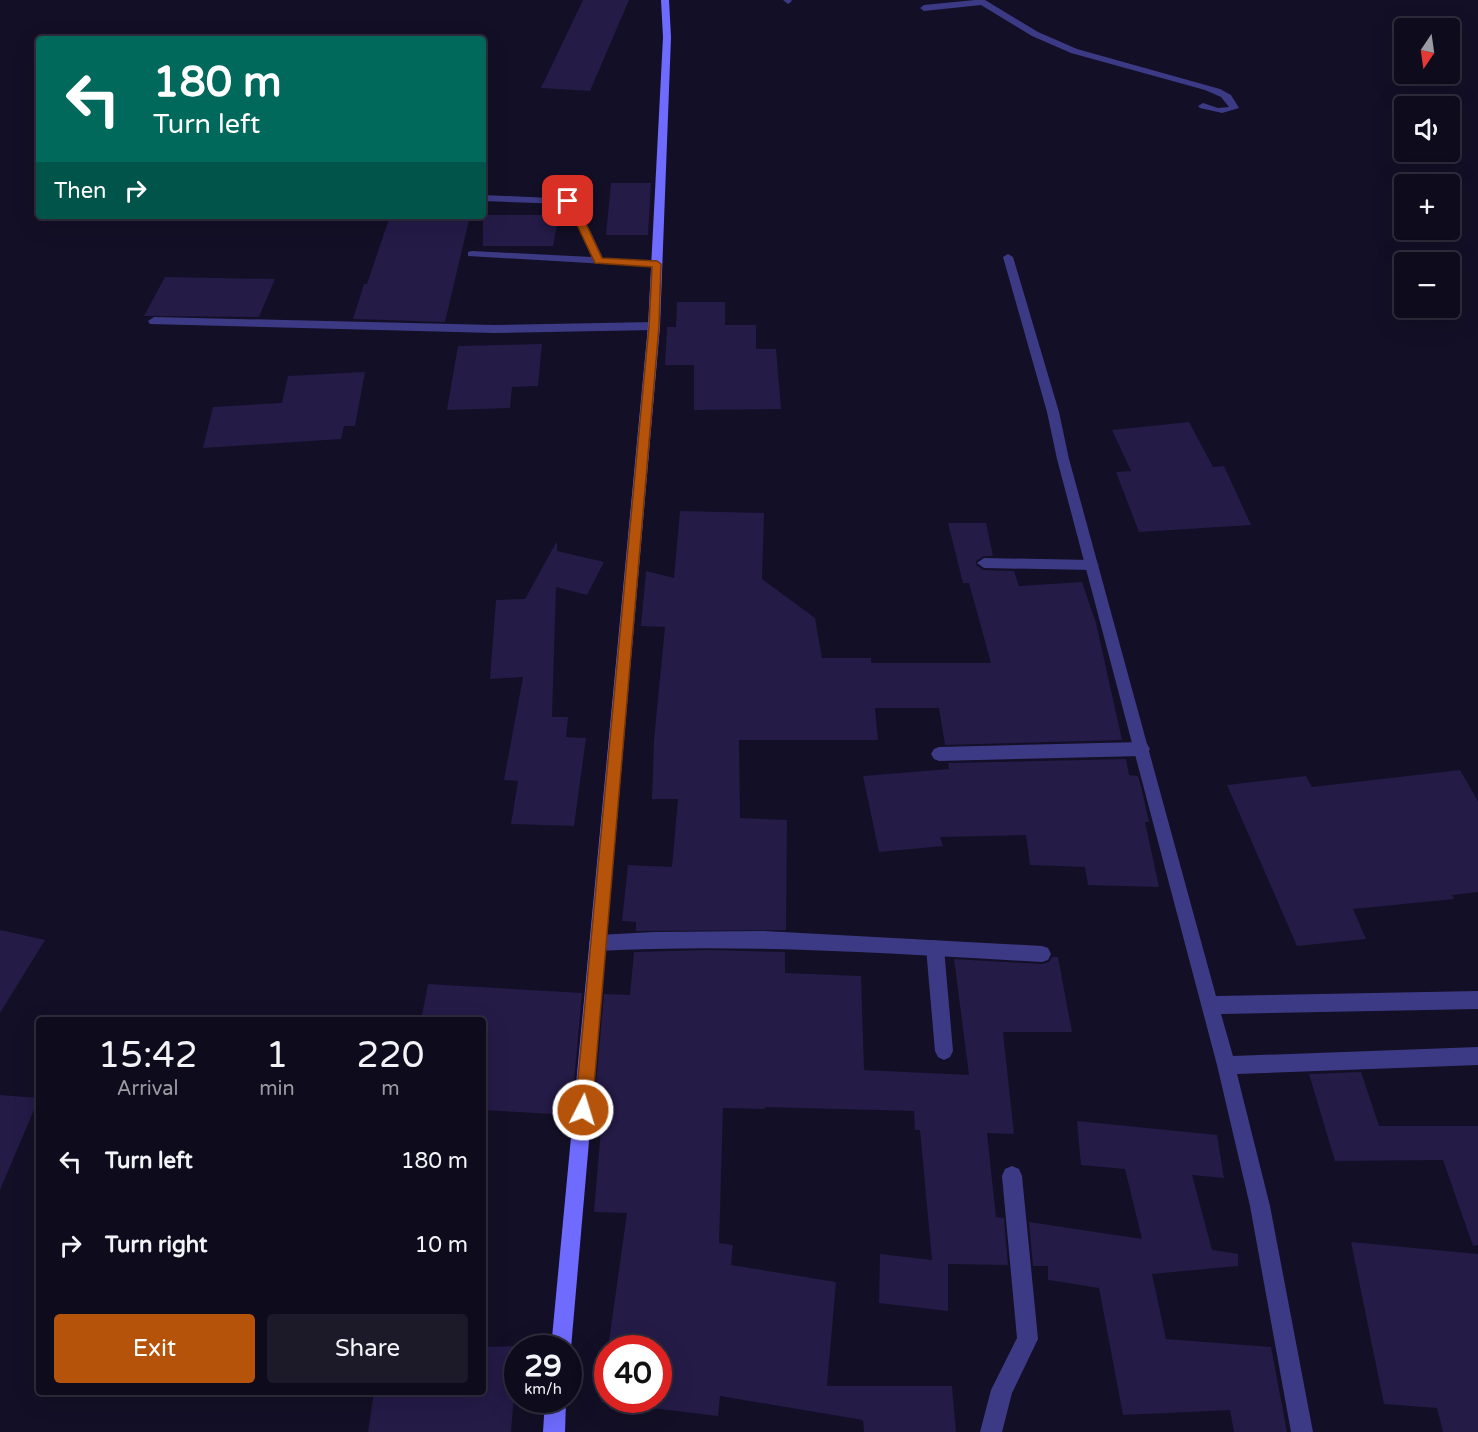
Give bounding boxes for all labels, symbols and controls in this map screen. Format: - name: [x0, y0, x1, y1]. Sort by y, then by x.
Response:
- north arrow: [1394, 18, 1460, 84]
- map controls: [1394, 18, 1460, 318]
- text: 180 m: [153, 57, 282, 108]
- icon: left: [54, 60, 132, 138]
- button: sound: [1394, 96, 1460, 162]
- text: Turn left: [153, 108, 260, 141]
- icon: right: [119, 174, 152, 207]
- button: +: [1394, 174, 1460, 240]
- pin: [542, 175, 593, 226]
- text: Then: [54, 178, 107, 204]
- icon: arrive: [551, 184, 584, 217]
- button: −: [1394, 252, 1460, 318]
- text: 15:42: [98, 1034, 198, 1077]
- text: 1: [266, 1034, 288, 1077]
- text: 220: [356, 1034, 424, 1077]
- text: Arrival: [117, 1077, 179, 1101]
- text: min: [259, 1077, 295, 1101]
- text: m: [381, 1077, 400, 1101]
- position arrow: [551, 1078, 615, 1142]
- icon: left: [54, 1145, 87, 1178]
- text: Turn left: [105, 1148, 193, 1174]
- text: 180 m: [401, 1148, 468, 1174]
- icon: right: [54, 1229, 87, 1262]
- text: Turn right: [105, 1232, 207, 1258]
- text: 10 m: [414, 1232, 468, 1258]
- button: Exit: [54, 1314, 255, 1383]
- button: Share: [267, 1314, 468, 1383]
- speed limit sign: 40: [594, 1335, 672, 1413]
- text: 29: [524, 1348, 562, 1385]
- text: km/h: [524, 1380, 562, 1398]

